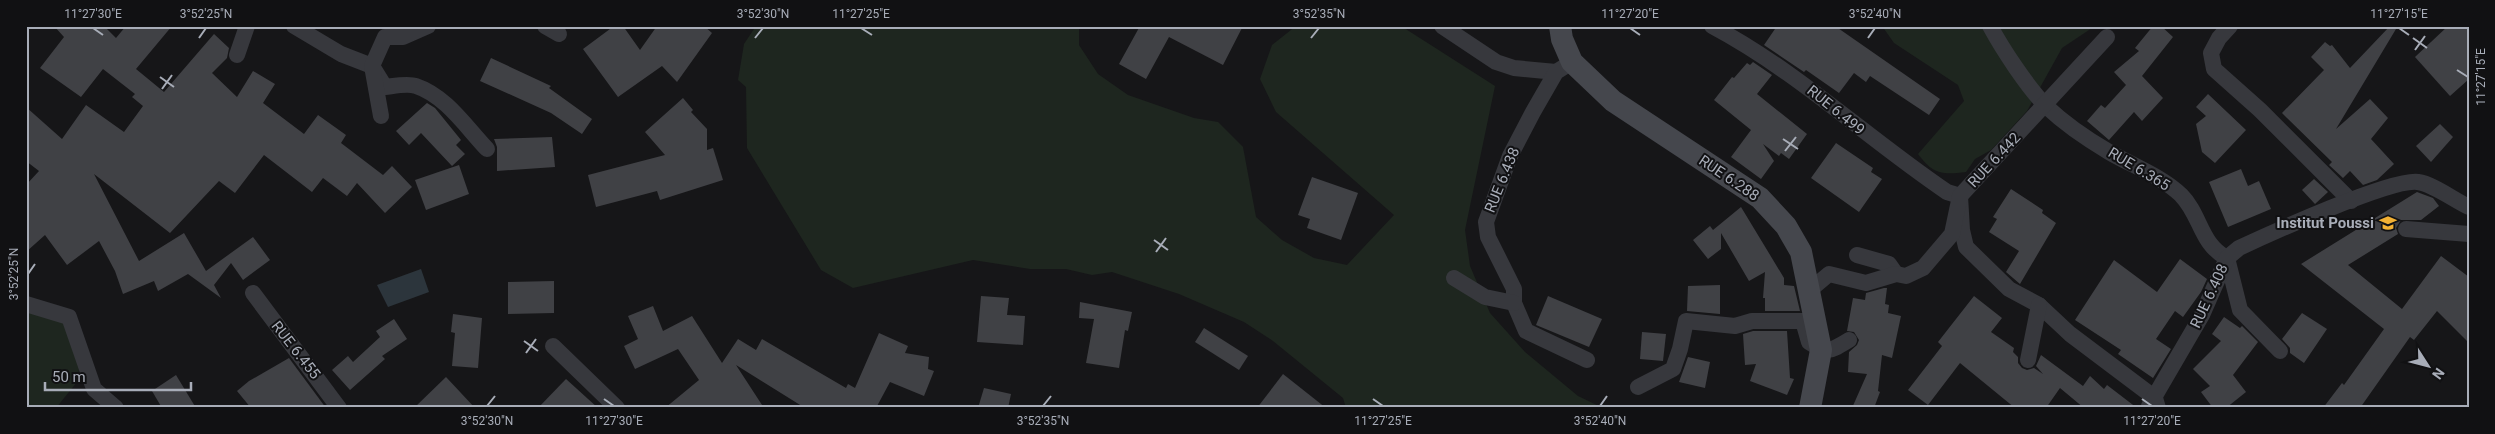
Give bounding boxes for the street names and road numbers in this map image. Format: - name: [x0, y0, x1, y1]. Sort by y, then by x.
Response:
- street label: RUE 6.499: [1804, 81, 1868, 139]
- street label: RUE 6.442: [1964, 129, 2024, 191]
- street label: RUE 6.365: [2105, 144, 2173, 194]
- street label: RUE 6.438: [1481, 145, 1523, 215]
- street label: RUE 6.288: [1695, 151, 1763, 205]
- street label: RUE 6.408: [2186, 261, 2232, 331]
- street label: RUE 6.455: [268, 317, 324, 383]

